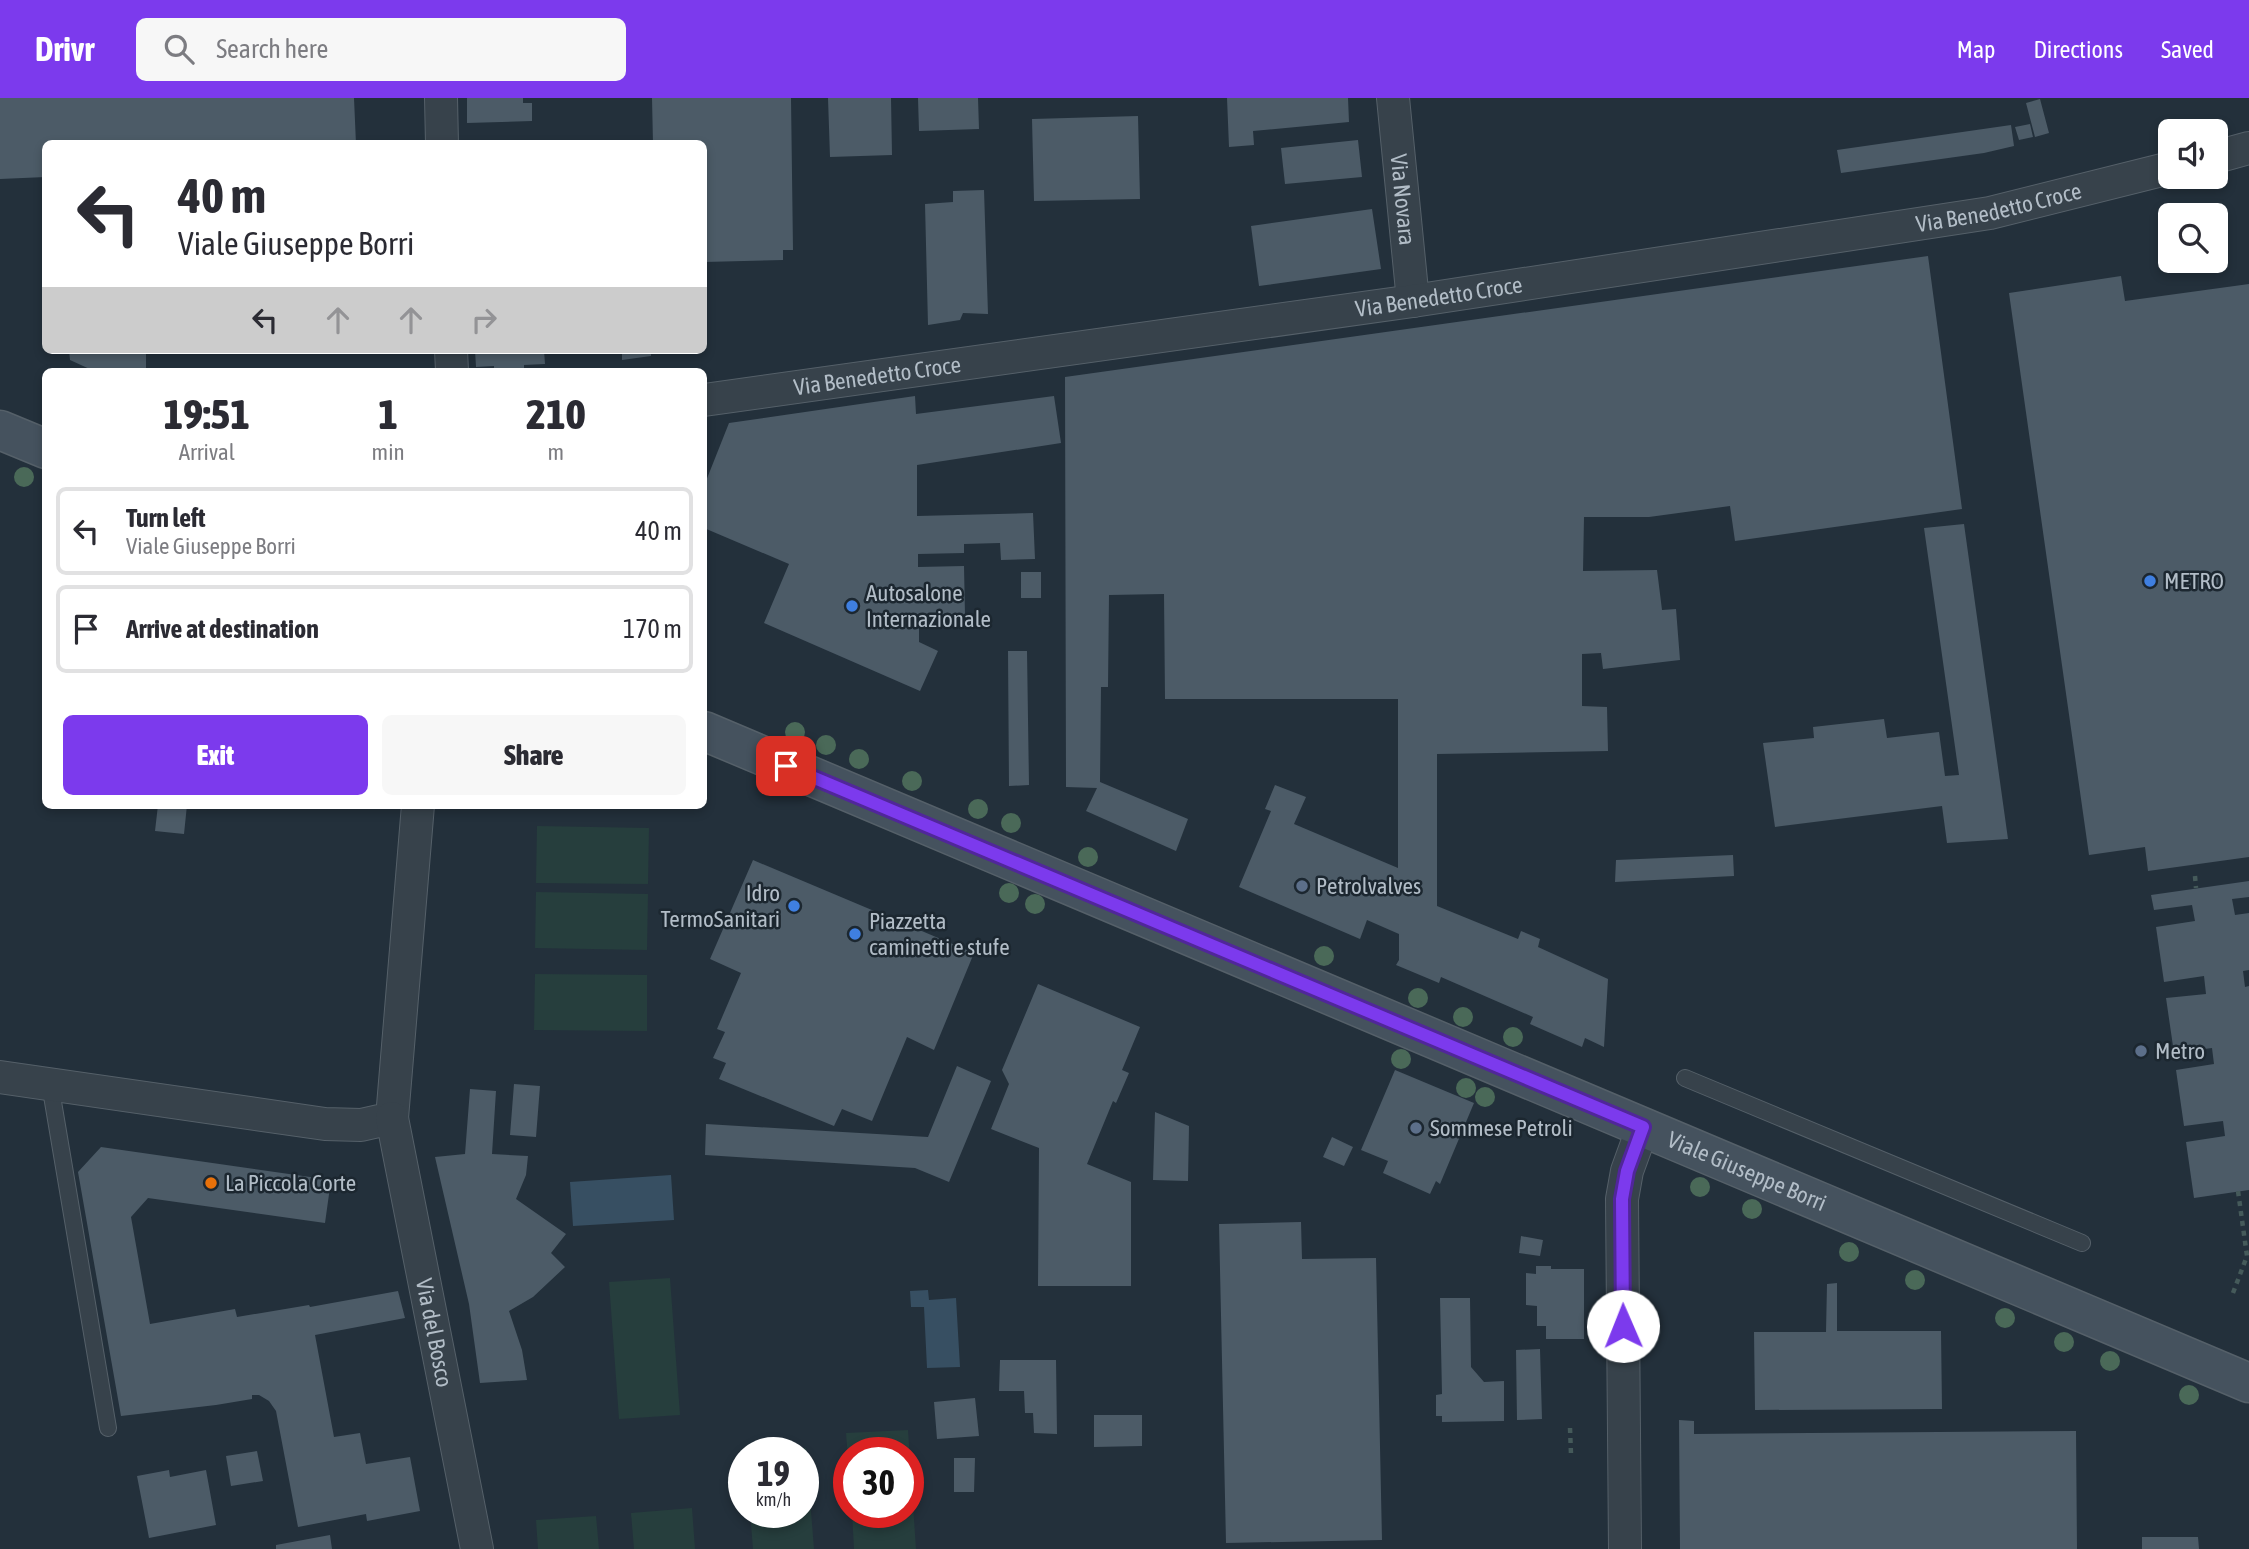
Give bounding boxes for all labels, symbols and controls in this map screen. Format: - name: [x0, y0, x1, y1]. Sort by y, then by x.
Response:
- search box: [136, 18, 626, 81]
- text: Drivr: [35, 30, 94, 68]
- icon: search: [160, 30, 198, 68]
- text: Search here: [216, 34, 328, 64]
- text: Map: [1957, 36, 1995, 63]
- text: Directions: [2033, 36, 2123, 63]
- text: Saved: [2161, 36, 2214, 63]
- map controls: [2158, 119, 2228, 273]
- button: sound: [2158, 119, 2228, 189]
- street label: Via Novara: [1386, 153, 1420, 246]
- text: 40 m: [178, 167, 266, 223]
- icon: left: [63, 168, 154, 259]
- street label: Via Benedetto Croce: [1914, 178, 2084, 237]
- button: search: [2158, 203, 2228, 273]
- text: Viale Giuseppe Borri: [178, 225, 414, 262]
- street label: Via Benedetto Croce: [1354, 272, 1524, 322]
- icon: left: [246, 301, 284, 339]
- icon: ahead: [319, 301, 357, 339]
- icon: ahead: [392, 301, 430, 339]
- icon: right: [465, 301, 503, 339]
- street label: Via Benedetto Croce: [792, 351, 963, 400]
- text: 19:51: [164, 390, 250, 438]
- text: 1: [378, 390, 398, 438]
- text: 210: [526, 390, 585, 438]
- text: Arrival: [179, 439, 235, 465]
- text: min: [372, 439, 405, 465]
- text: m: [548, 439, 564, 465]
- text: Turn left: [126, 503, 206, 533]
- icon: left: [67, 512, 105, 550]
- text: 40 m: [635, 516, 682, 546]
- text: Viale Giuseppe Borri: [126, 533, 296, 559]
- place label: METRO: [2164, 568, 2224, 594]
- marker: METRO: [2142, 573, 2158, 589]
- place label: Autosalone Internazionale: [866, 580, 991, 632]
- marker: Autosalone Internazionale: [844, 598, 860, 614]
- icon: arrive: [67, 610, 105, 648]
- text: Arrive at destination: [126, 614, 319, 644]
- text: 170 m: [623, 614, 682, 644]
- button: Exit: [63, 715, 368, 795]
- button: Share: [382, 715, 686, 795]
- pin: [756, 736, 816, 796]
- icon: arrive: [767, 747, 805, 785]
- place label: Petrolvalves: [1316, 873, 1421, 899]
- marker: Petrolvalves: [1294, 878, 1310, 894]
- place label: Idro TermoSanitari: [660, 880, 780, 932]
- marker: Idro TermoSanitari: [786, 898, 802, 914]
- place label: Piazzetta caminetti e stufe: [869, 908, 1010, 960]
- marker: Piazzetta caminetti e stufe: [847, 926, 863, 942]
- place label: Metro: [2155, 1038, 2205, 1064]
- marker: Metro: [2133, 1043, 2149, 1059]
- place label: Sommese Petroli: [1430, 1115, 1573, 1141]
- marker: Sommese Petroli: [1408, 1120, 1424, 1136]
- street label: Viale Giuseppe Borri: [1664, 1126, 1830, 1216]
- place label: La Piccola Corte: [225, 1170, 356, 1196]
- marker: La Piccola Corte: [203, 1175, 219, 1191]
- street label: Via del Bosco: [411, 1276, 458, 1389]
- position arrow: [1586, 1289, 1660, 1363]
- speed limit sign: 30: [833, 1437, 924, 1528]
- text: 19: [757, 1453, 790, 1493]
- text: km/h: [756, 1489, 791, 1510]

